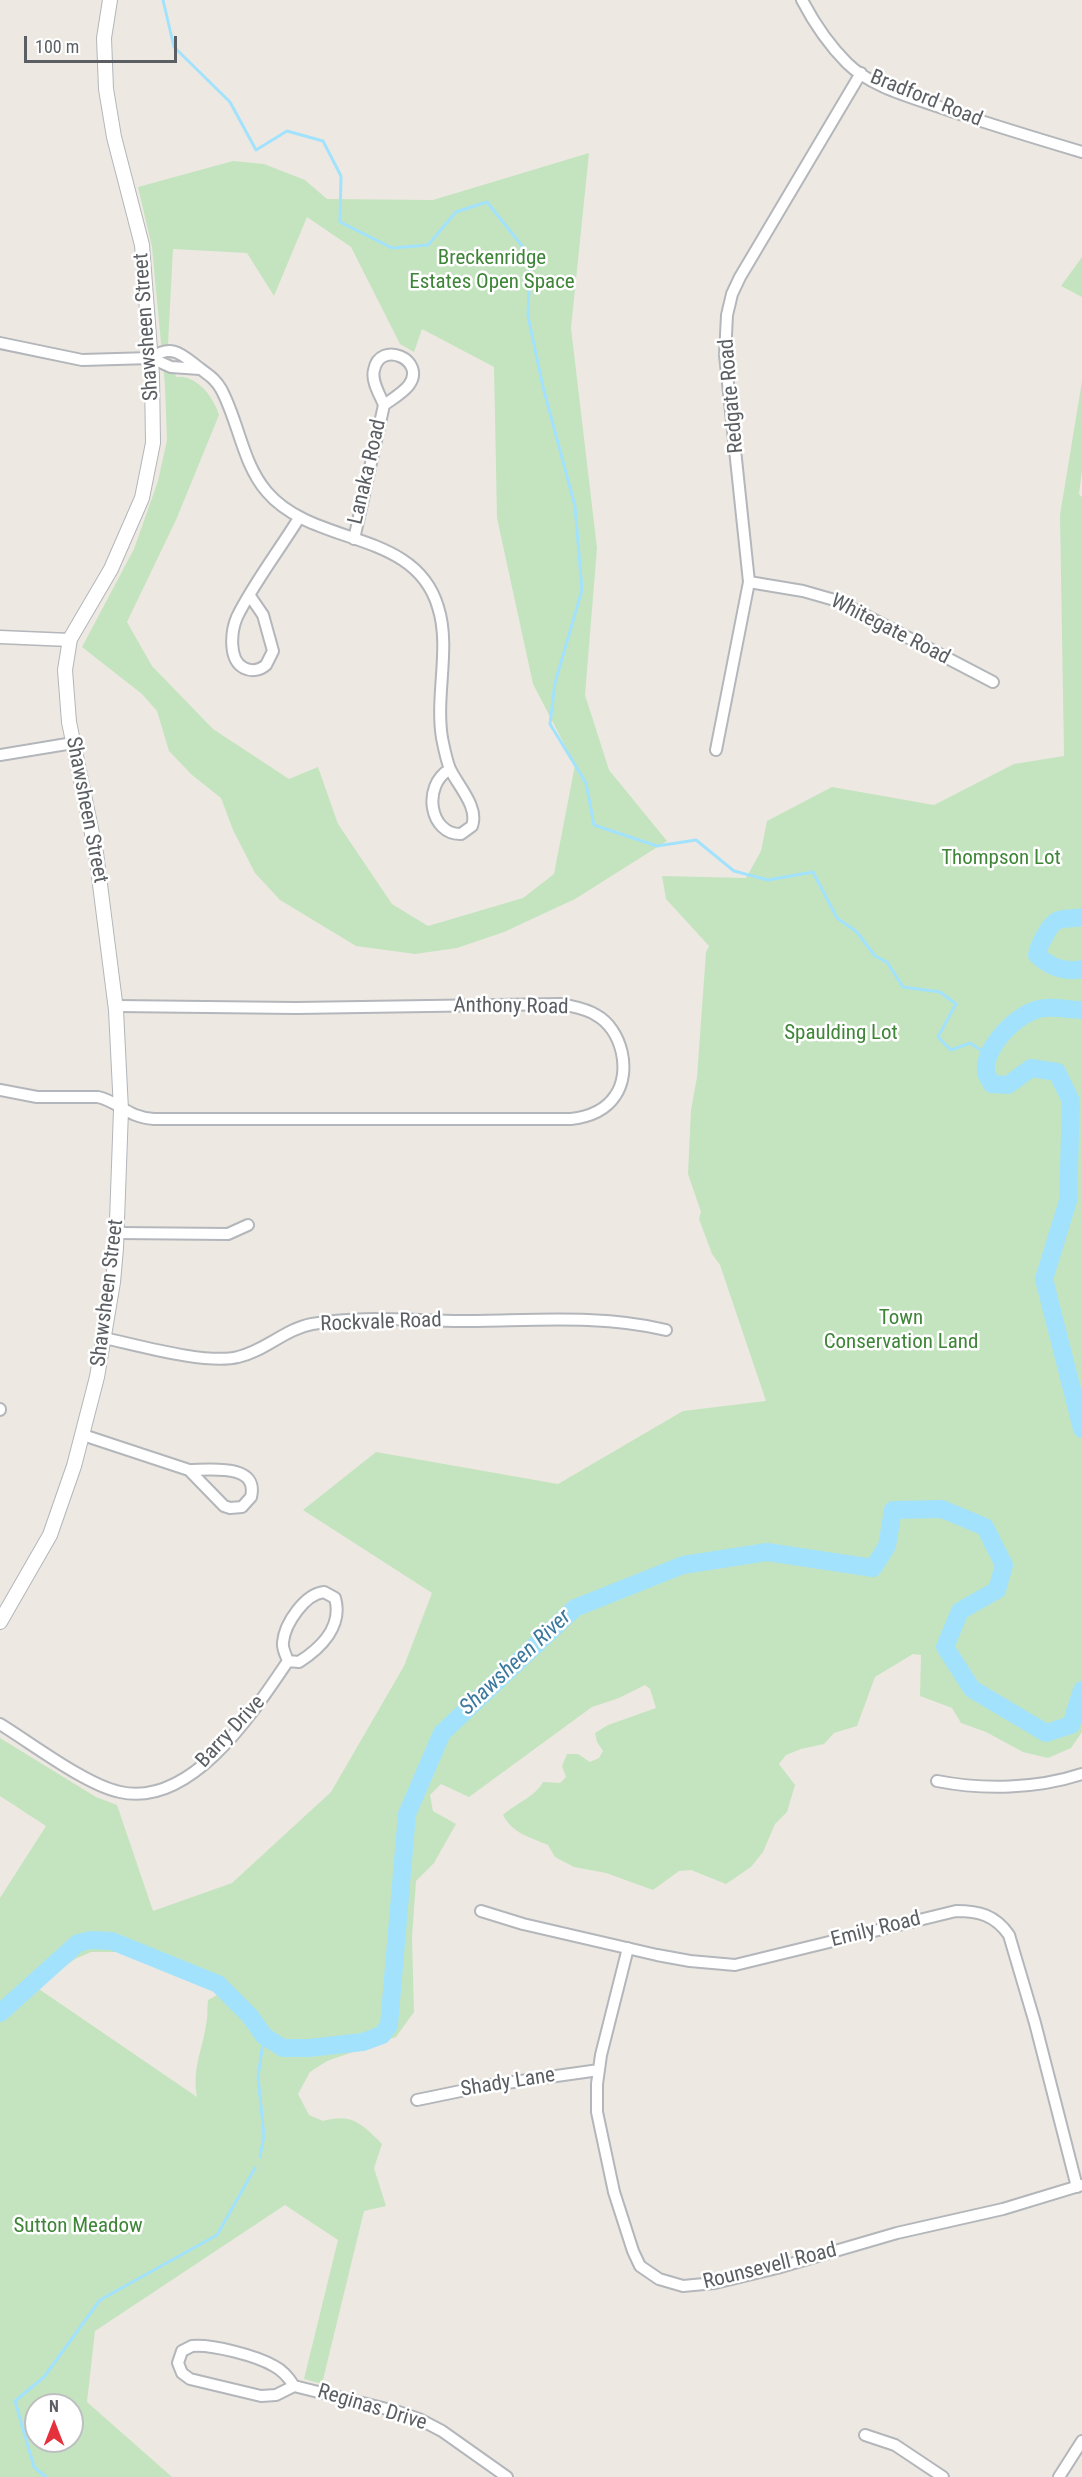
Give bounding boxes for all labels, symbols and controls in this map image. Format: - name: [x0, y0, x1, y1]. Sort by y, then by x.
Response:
- scale bar: [27, 24, 180, 62]
- text: 100 m: [35, 36, 79, 57]
- street label: Bradford Road: [866, 65, 986, 133]
- park label: Breckenridge Estates Open Space: [409, 246, 575, 296]
- street label: Shawsheen Street: [129, 252, 165, 402]
- street label: Redgate Road: [714, 338, 750, 454]
- street label: Lanaka Road: [344, 417, 392, 527]
- street label: Whitegate Road: [826, 589, 954, 671]
- street label: Shawsheen Street: [59, 735, 113, 885]
- park label: Thompson Lot: [941, 846, 1061, 872]
- street label: Anthony Road: [453, 993, 569, 1021]
- park label: Spaulding Lot: [784, 1021, 898, 1047]
- street label: Shawsheen Street: [86, 1218, 130, 1368]
- park label: Town Conservation Land: [824, 1306, 978, 1356]
- street label: Rockvale Road: [320, 1308, 442, 1338]
- water label: Shawsheen River: [455, 1605, 577, 1721]
- street label: Barry Drive: [191, 1691, 271, 1773]
- street label: Emily Road: [829, 1907, 923, 1953]
- street label: Shady Lane: [459, 2063, 557, 2103]
- park label: Sutton Meadow: [13, 2214, 143, 2240]
- street label: Rounsevell Road: [701, 2238, 839, 2296]
- street label: Reginas Drive: [314, 2379, 430, 2437]
- north arrow: [24, 2393, 84, 2453]
- text: N: [49, 2397, 59, 2416]

